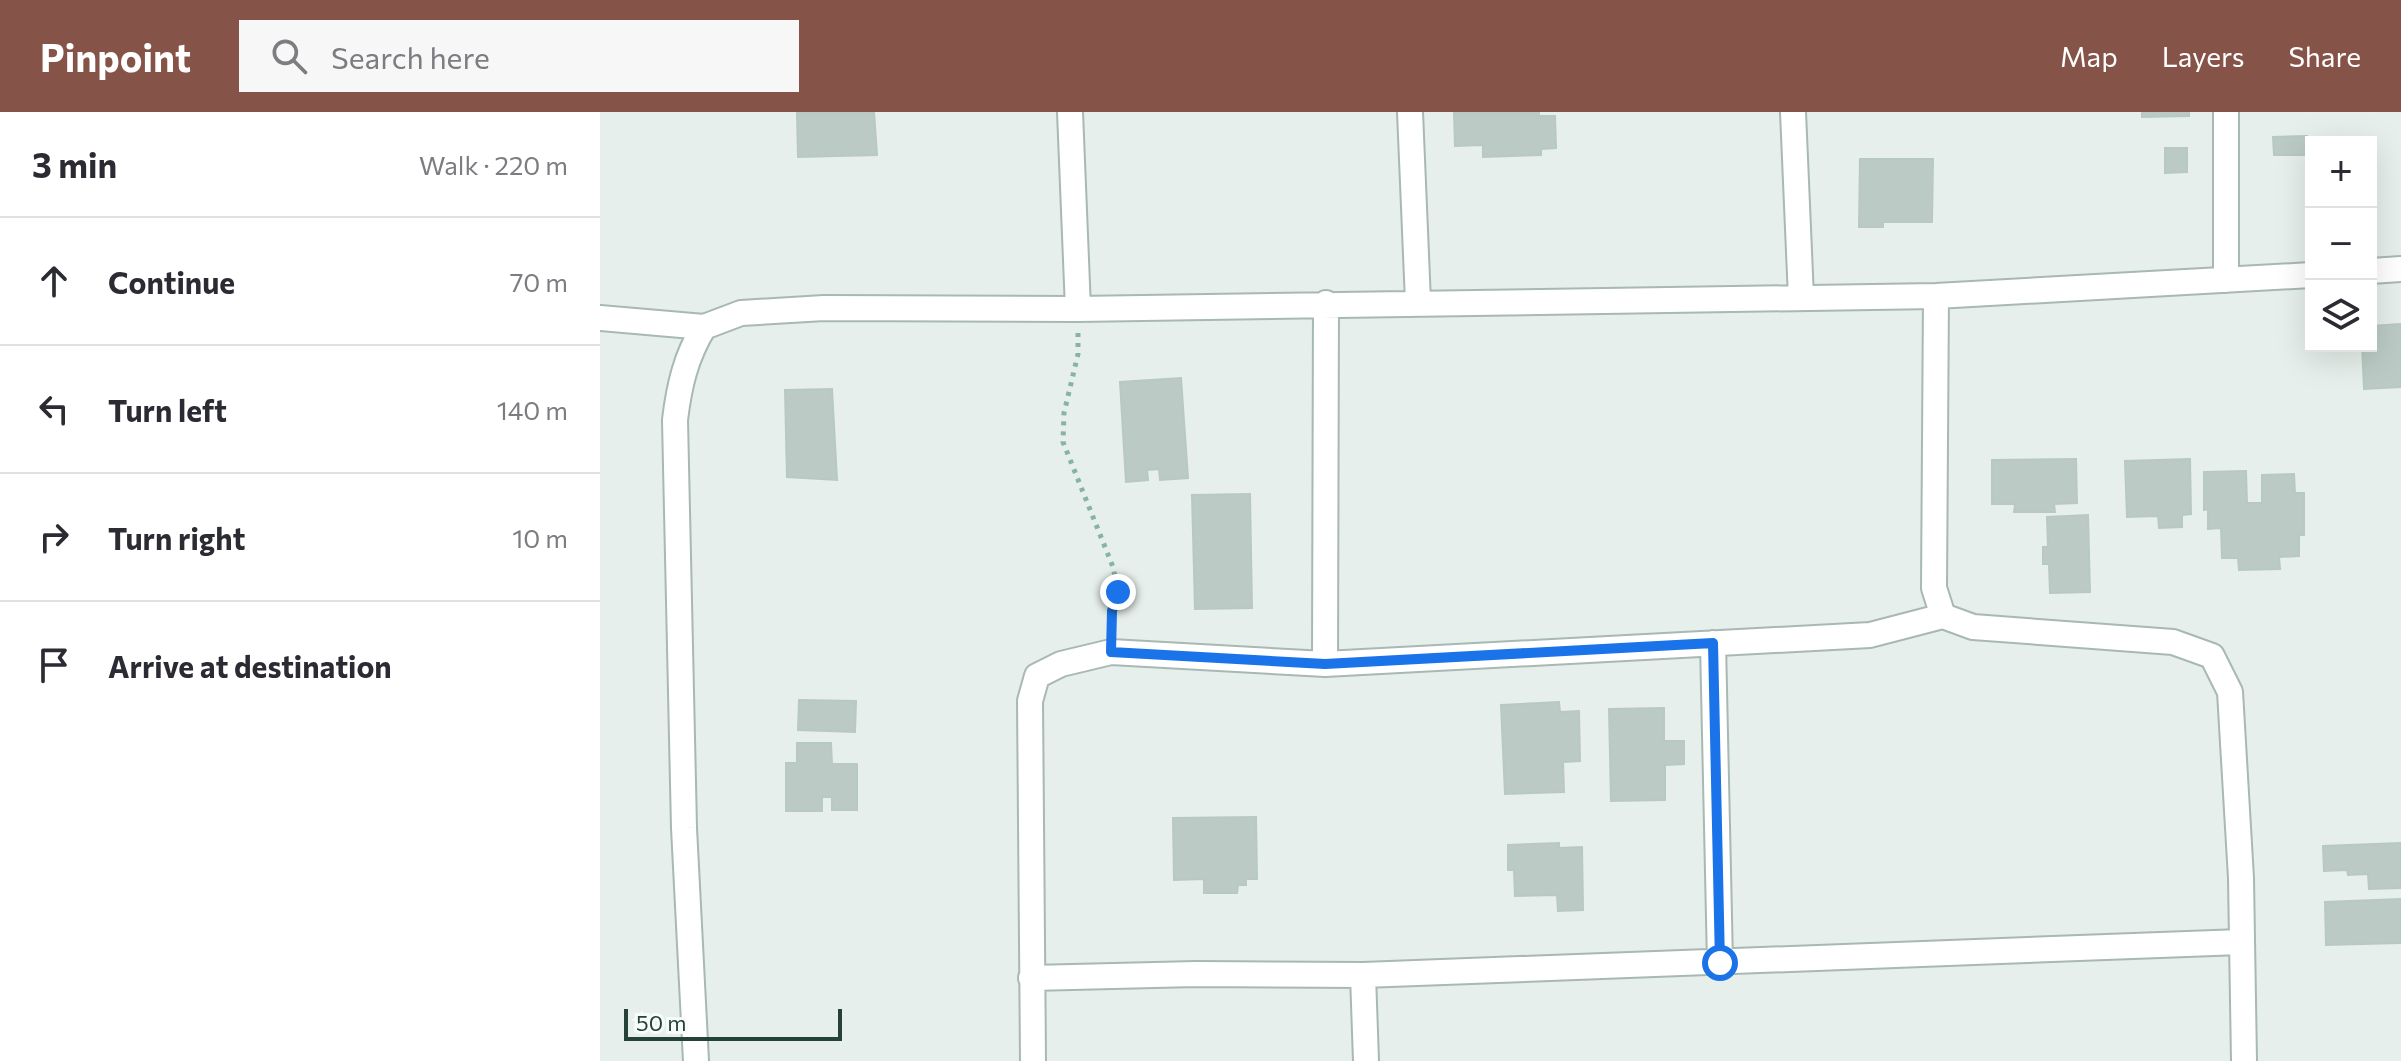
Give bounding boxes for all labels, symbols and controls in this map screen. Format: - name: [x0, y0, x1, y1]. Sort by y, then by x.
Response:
- search box: [239, 20, 799, 92]
- text: Pinpoint: [40, 33, 191, 80]
- icon: search: [267, 34, 311, 78]
- text: Search here: [331, 38, 490, 75]
- text: Map: [2060, 39, 2118, 73]
- text: Layers: [2162, 39, 2244, 73]
- text: Share: [2288, 39, 2361, 73]
- map controls: [2305, 136, 2377, 352]
- button: +: [2305, 136, 2377, 208]
- text: 3 min: [32, 143, 117, 185]
- text: Walk · 220 m: [419, 149, 568, 180]
- button: −: [2305, 208, 2377, 280]
- icon: ahead: [32, 259, 76, 303]
- text: Continue: [108, 263, 235, 300]
- text: 70 m: [510, 266, 568, 297]
- button: layers: [2305, 280, 2377, 352]
- icon: left: [32, 387, 76, 431]
- text: Turn left: [108, 391, 227, 428]
- text: 140 m: [497, 394, 568, 425]
- icon: right: [32, 515, 76, 559]
- text: Turn right: [108, 519, 245, 556]
- text: 10 m: [512, 522, 568, 553]
- route end: [1100, 574, 1136, 610]
- icon: arrive: [32, 643, 76, 687]
- text: Arrive at destination: [108, 647, 392, 684]
- route start: [1702, 945, 1738, 981]
- scale bar: [624, 1005, 842, 1041]
- text: 50 m: [636, 1009, 686, 1036]

